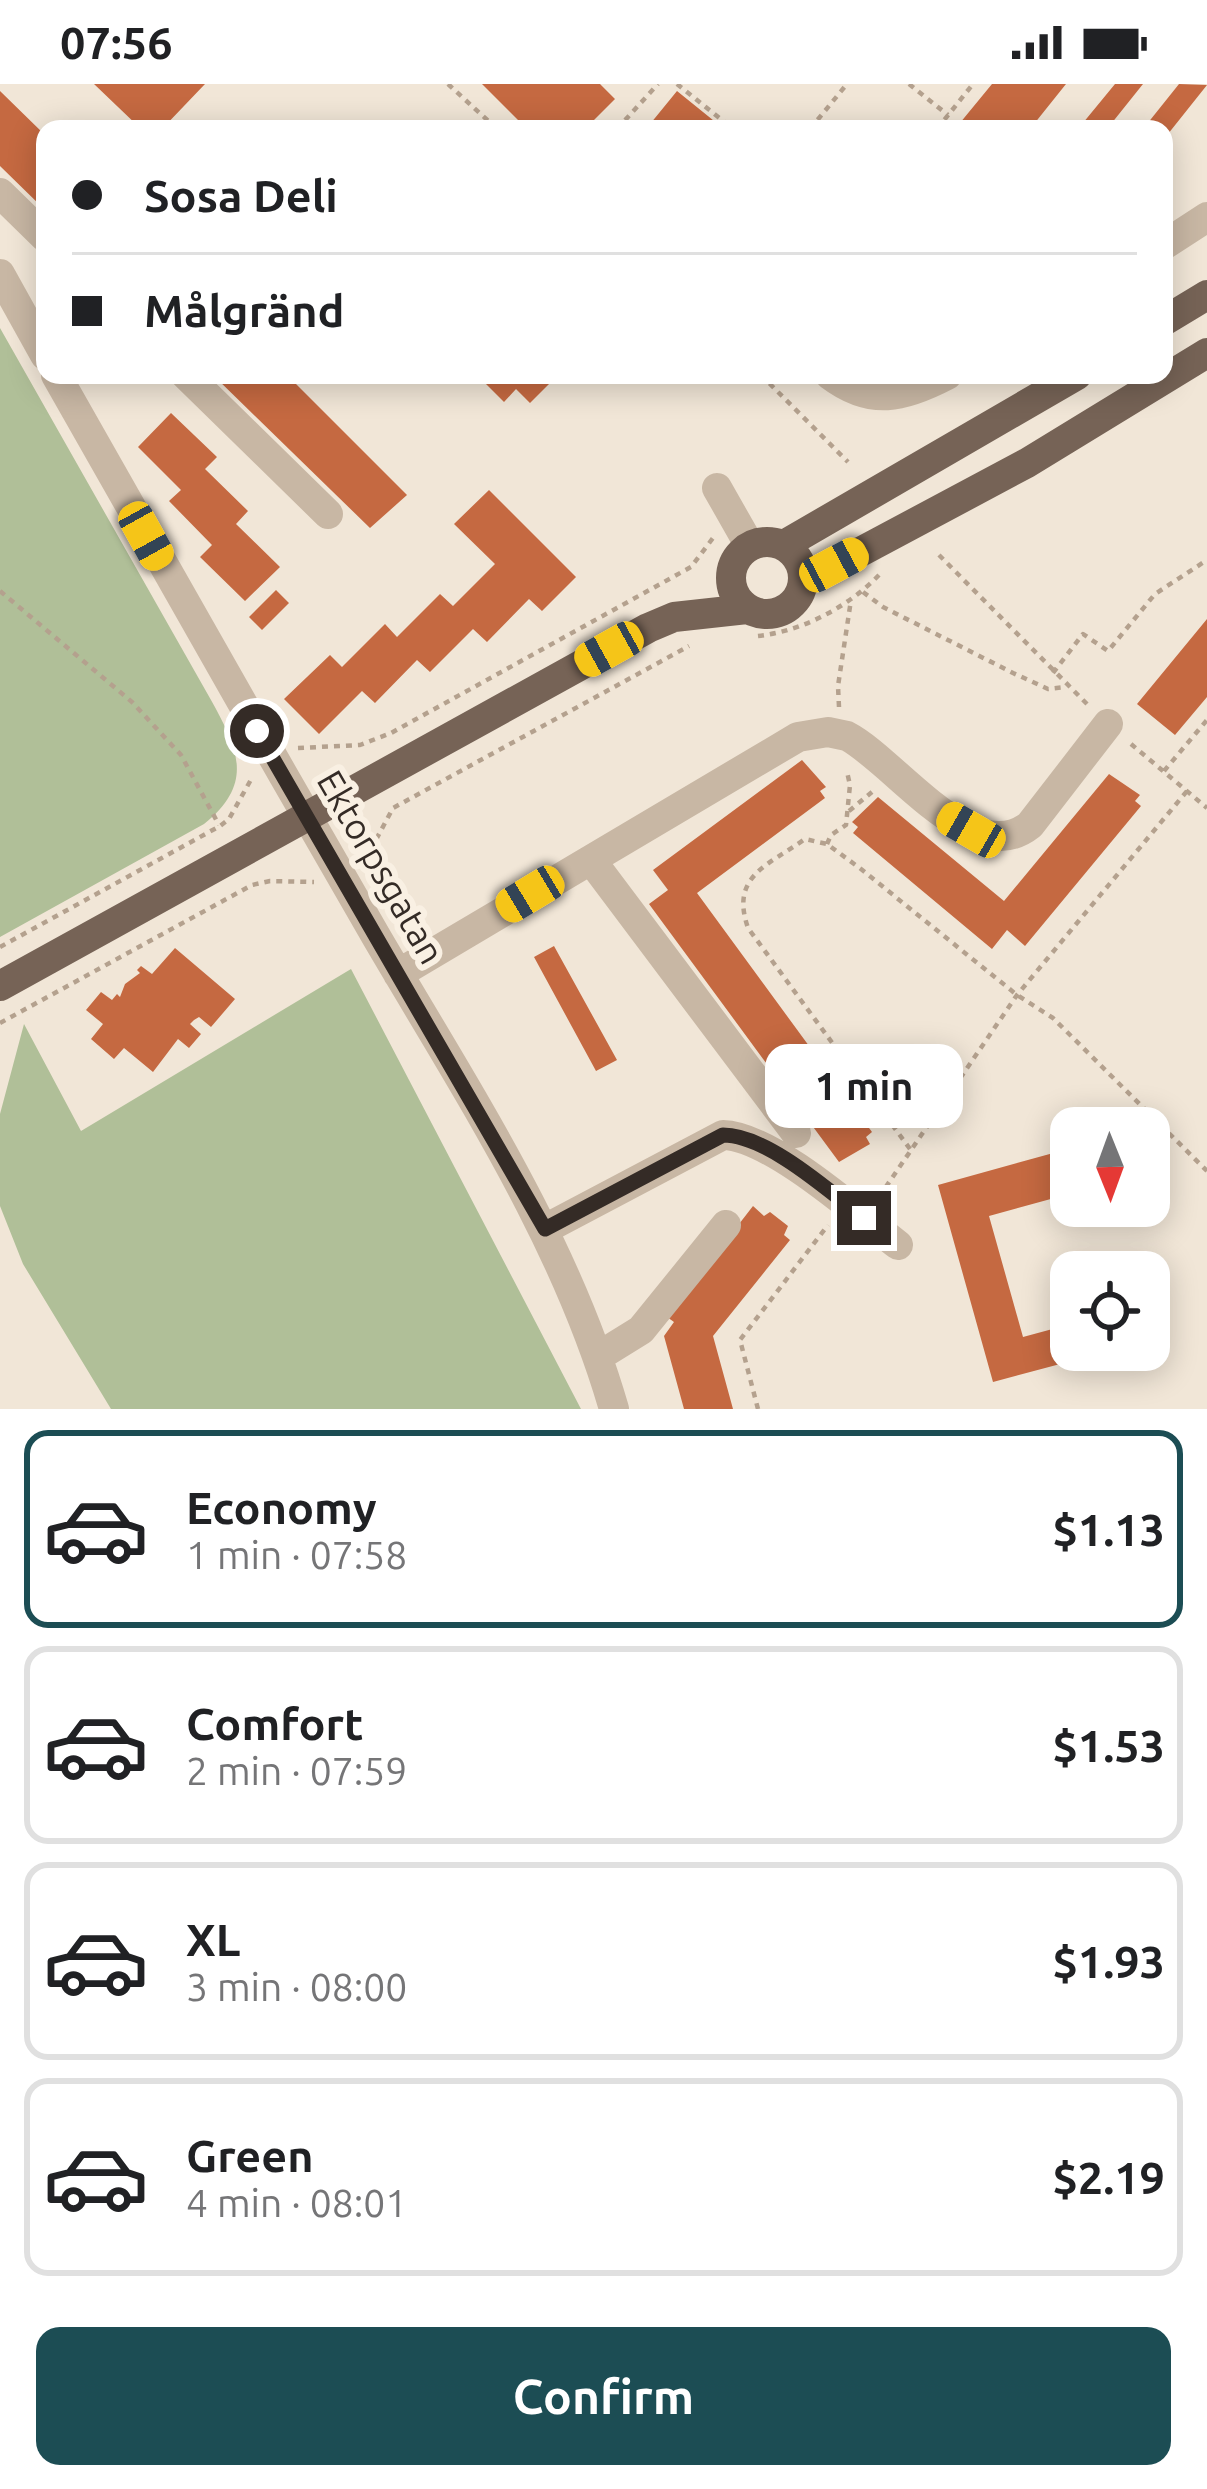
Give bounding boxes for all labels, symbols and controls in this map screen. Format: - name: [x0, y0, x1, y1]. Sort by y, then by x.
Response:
- text: 07:56: [60, 17, 173, 68]
- text: Sosa Deli: [144, 170, 338, 221]
- text: Målgränd: [144, 285, 345, 336]
- car: [113, 496, 179, 576]
- car: [794, 532, 874, 598]
- car: [569, 616, 649, 682]
- route start: [230, 704, 284, 758]
- street label: Ektorpsgatan: [310, 763, 453, 971]
- car: [931, 796, 1011, 864]
- car: [490, 860, 570, 928]
- callout: 1 min: [765, 1044, 963, 1128]
- text: 1 min: [815, 1064, 913, 1107]
- north arrow: [1050, 1107, 1170, 1227]
- map controls: [1050, 1107, 1170, 1371]
- route end: [837, 1191, 891, 1245]
- button: locate: [1050, 1251, 1170, 1371]
- icon: car: [42, 1475, 150, 1583]
- text: Economy: [186, 1482, 377, 1533]
- text: $1.13: [1052, 1504, 1165, 1555]
- text: 1 min · 07:58: [186, 1533, 407, 1576]
- icon: car: [42, 1691, 150, 1799]
- text: Comfort: [186, 1698, 363, 1749]
- text: $1.53: [1052, 1720, 1165, 1771]
- text: 2 min · 07:59: [186, 1749, 407, 1792]
- icon: car: [42, 1907, 150, 2015]
- text: XL: [186, 1914, 240, 1965]
- text: $1.93: [1052, 1936, 1165, 1987]
- text: 3 min · 08:00: [186, 1965, 407, 2008]
- icon: car: [42, 2123, 150, 2231]
- text: Green: [186, 2130, 313, 2181]
- text: $2.19: [1052, 2152, 1165, 2203]
- text: 4 min · 08:01: [186, 2181, 407, 2224]
- button: Confirm: [36, 2327, 1171, 2465]

